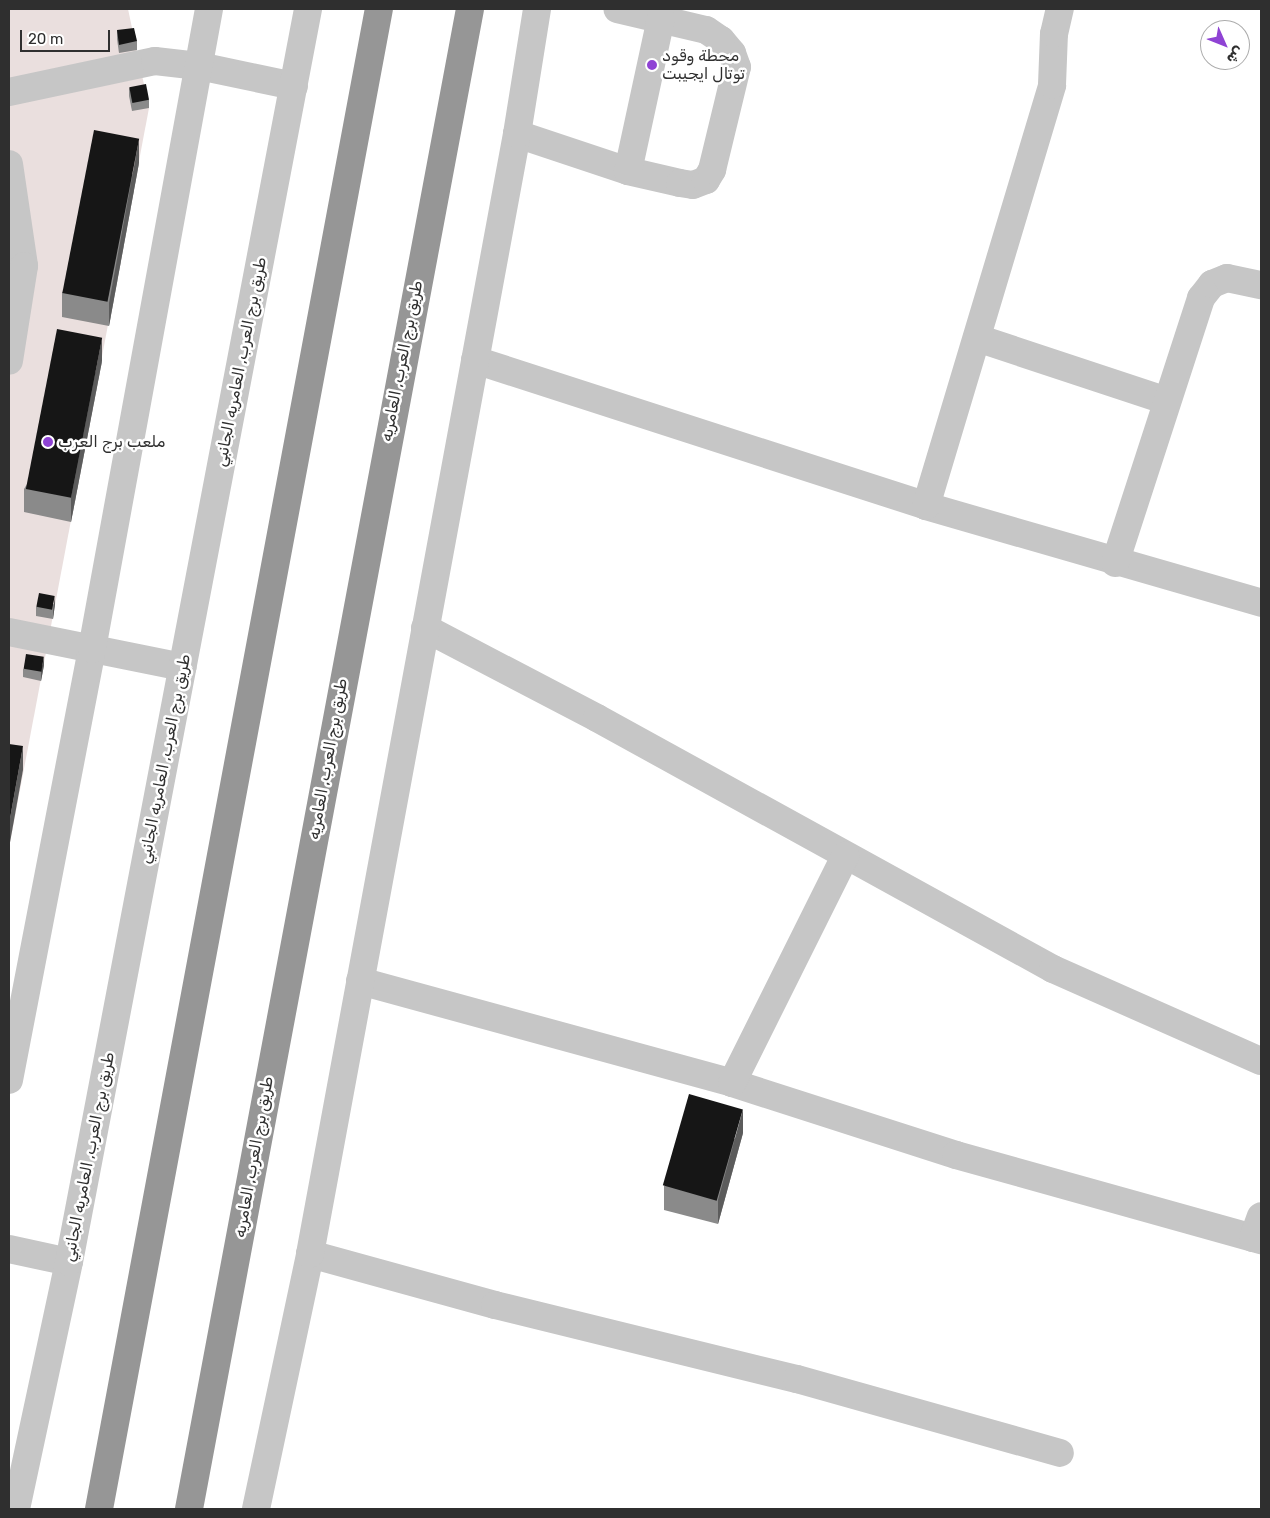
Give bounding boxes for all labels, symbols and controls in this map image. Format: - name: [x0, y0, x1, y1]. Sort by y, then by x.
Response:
- scale bar: [22, 20, 112, 52]
- north arrow: [1200, 20, 1250, 70]
- text: 20 m: [28, 30, 63, 48]
- text: ش: [1223, 43, 1248, 67]
- place label: محطة وقود توتال ايجيبت: [662, 46, 745, 84]
- marker: محطة وقود توتال ايجيبت: [646, 59, 658, 71]
- street label: طريق برج العرب, العامريه الجانبي: [211, 255, 271, 469]
- street label: طريق برج العرب, العامريه: [377, 279, 427, 443]
- place label: ملعب برج العرب: [58, 432, 165, 452]
- marker: ملعب برج العرب: [42, 436, 54, 448]
- street label: طريق برج العرب, العامريه الجانبي: [135, 652, 195, 866]
- street label: طريق برج العرب, العامريه: [304, 677, 352, 841]
- street label: طريق برج العرب, العامريه الجانبي: [59, 1050, 119, 1264]
- street label: طريق برج العرب, العامريه: [230, 1075, 278, 1239]

